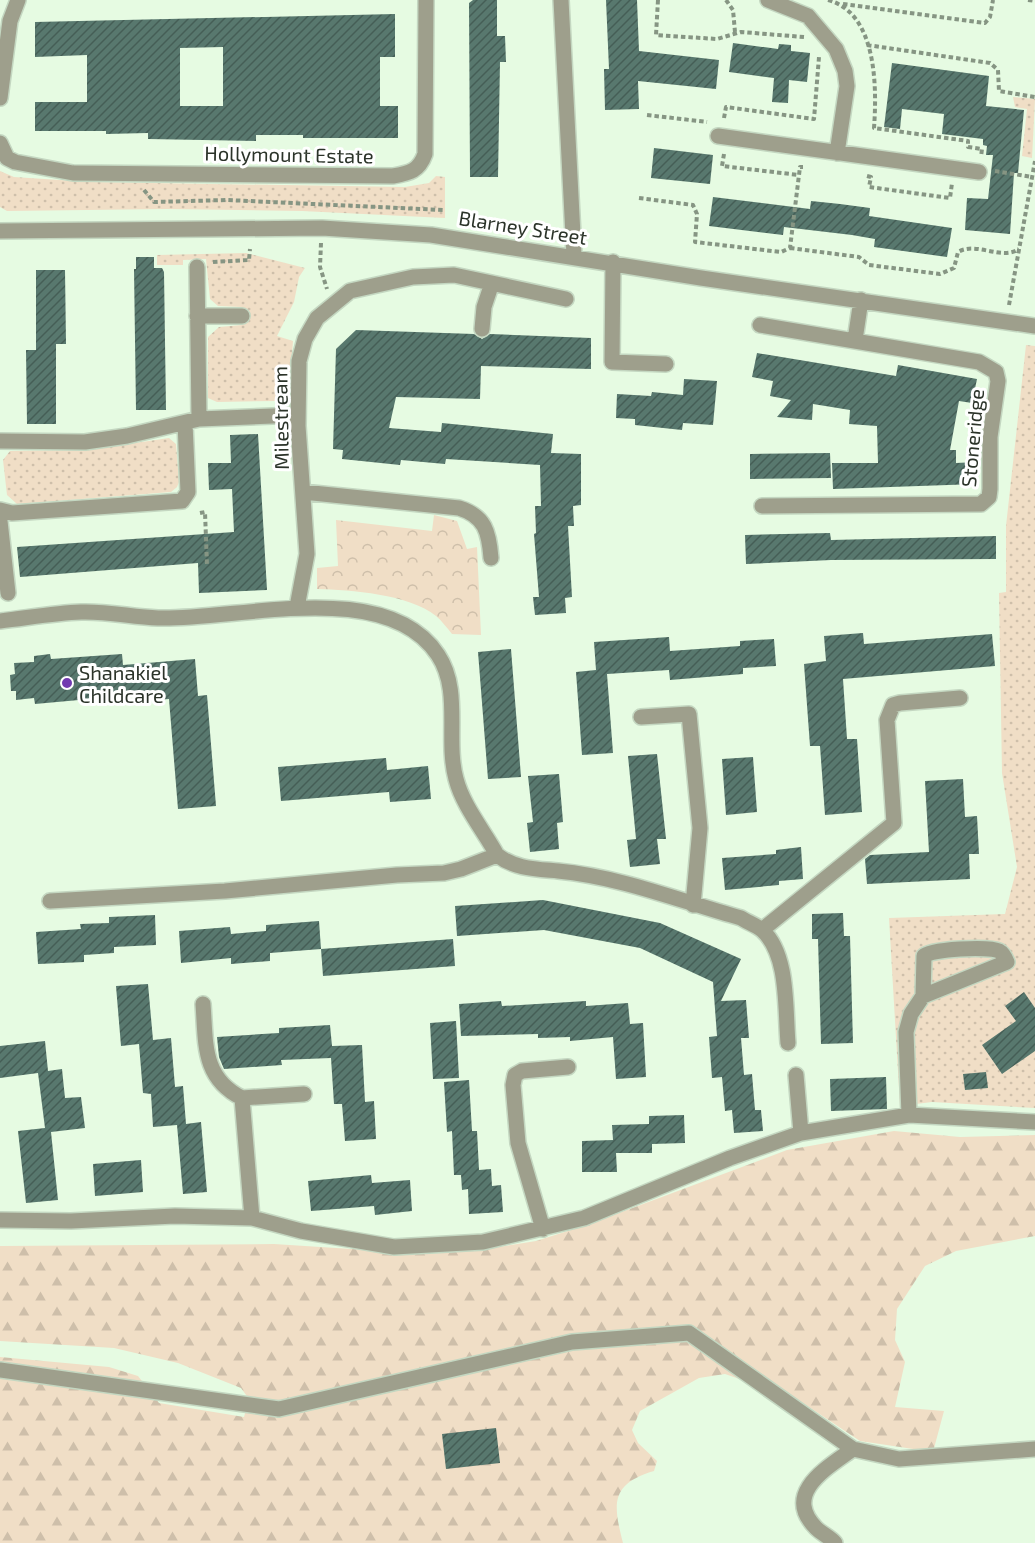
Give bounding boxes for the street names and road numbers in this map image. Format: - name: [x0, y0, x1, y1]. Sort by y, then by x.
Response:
- street label: Hollymount Estate: [204, 141, 374, 167]
- street label: Blarney Street: [457, 205, 589, 249]
- street label: Milestream: [267, 366, 293, 470]
- street label: Stoneridge: [956, 388, 988, 488]

